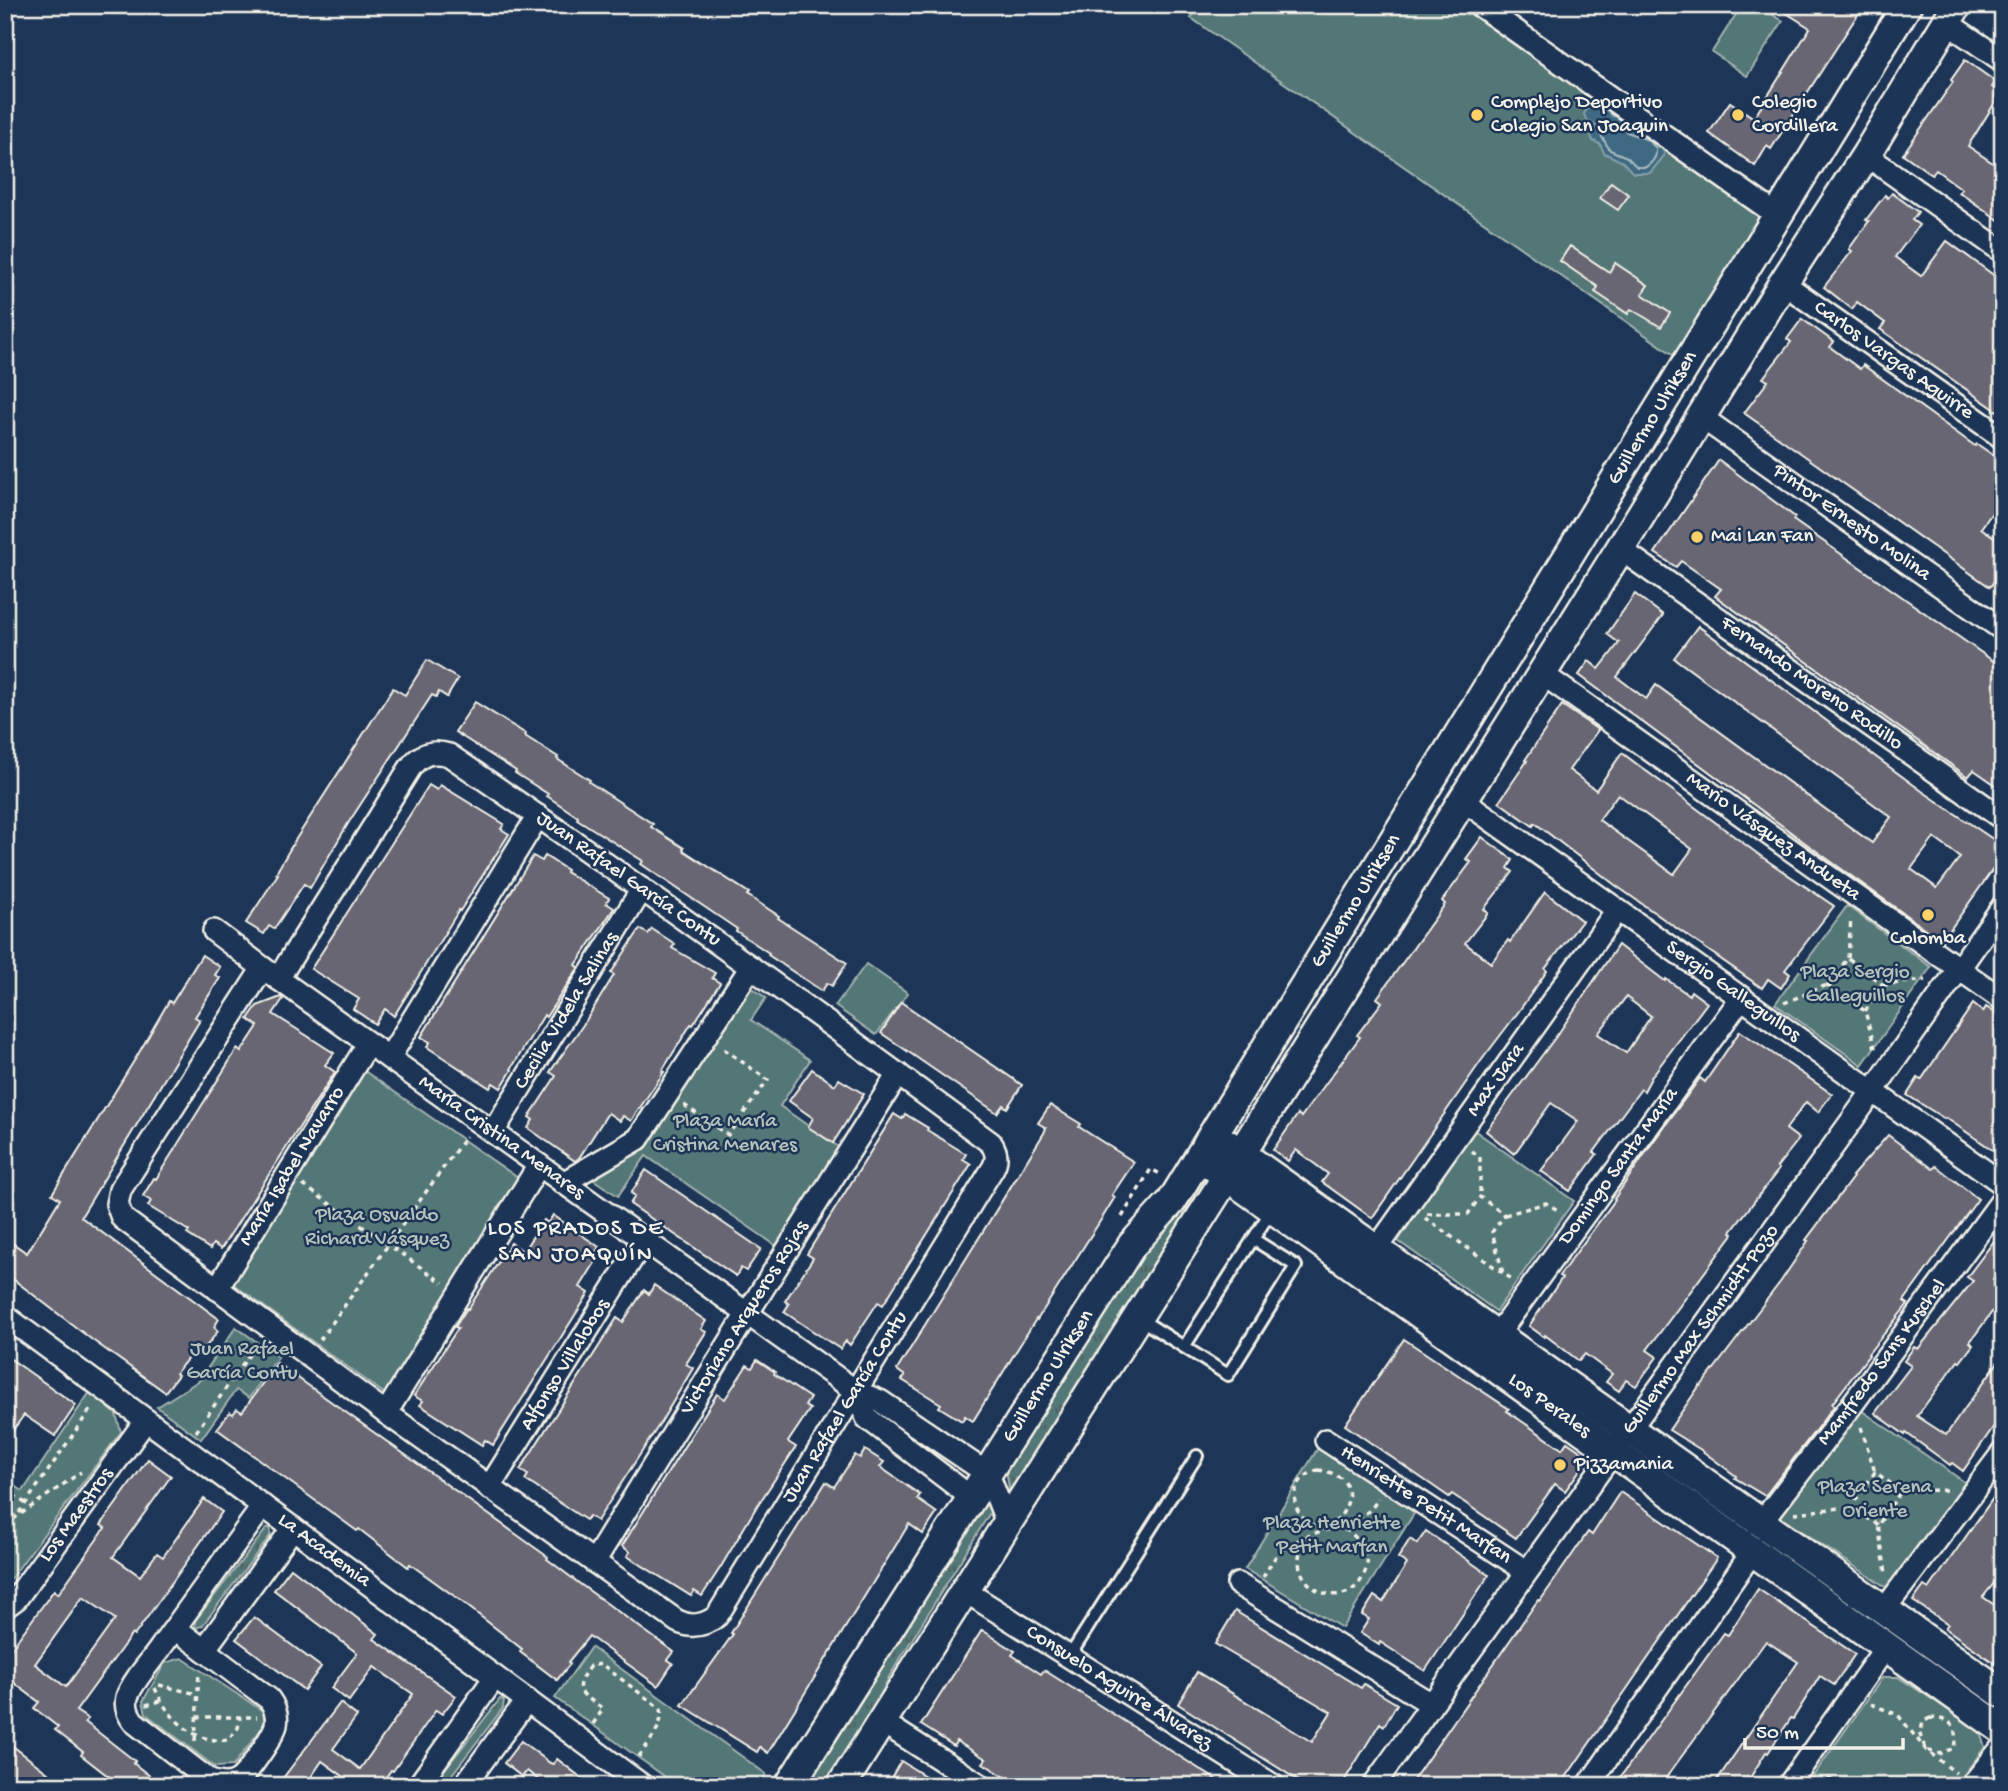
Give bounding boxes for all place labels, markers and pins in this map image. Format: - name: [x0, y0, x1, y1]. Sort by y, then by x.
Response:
- place label: Complejo Deportivo Colegio San Joaquin: [1491, 91, 1668, 140]
- place label: Colegio Cordillera: [1752, 91, 1839, 140]
- marker: Complejo Deportivo Colegio San Joaquin: [1469, 107, 1485, 123]
- marker: Colegio Cordillera: [1730, 107, 1746, 123]
- place label: Mai Lan Fan: [1711, 525, 1813, 550]
- marker: Mai Lan Fan: [1689, 529, 1705, 545]
- marker: Colomba: [1920, 907, 1936, 923]
- place label: Colomba: [1890, 927, 1967, 952]
- place label: Pizzamania: [1573, 1453, 1674, 1478]
- marker: Pizzamania: [1552, 1457, 1568, 1473]

